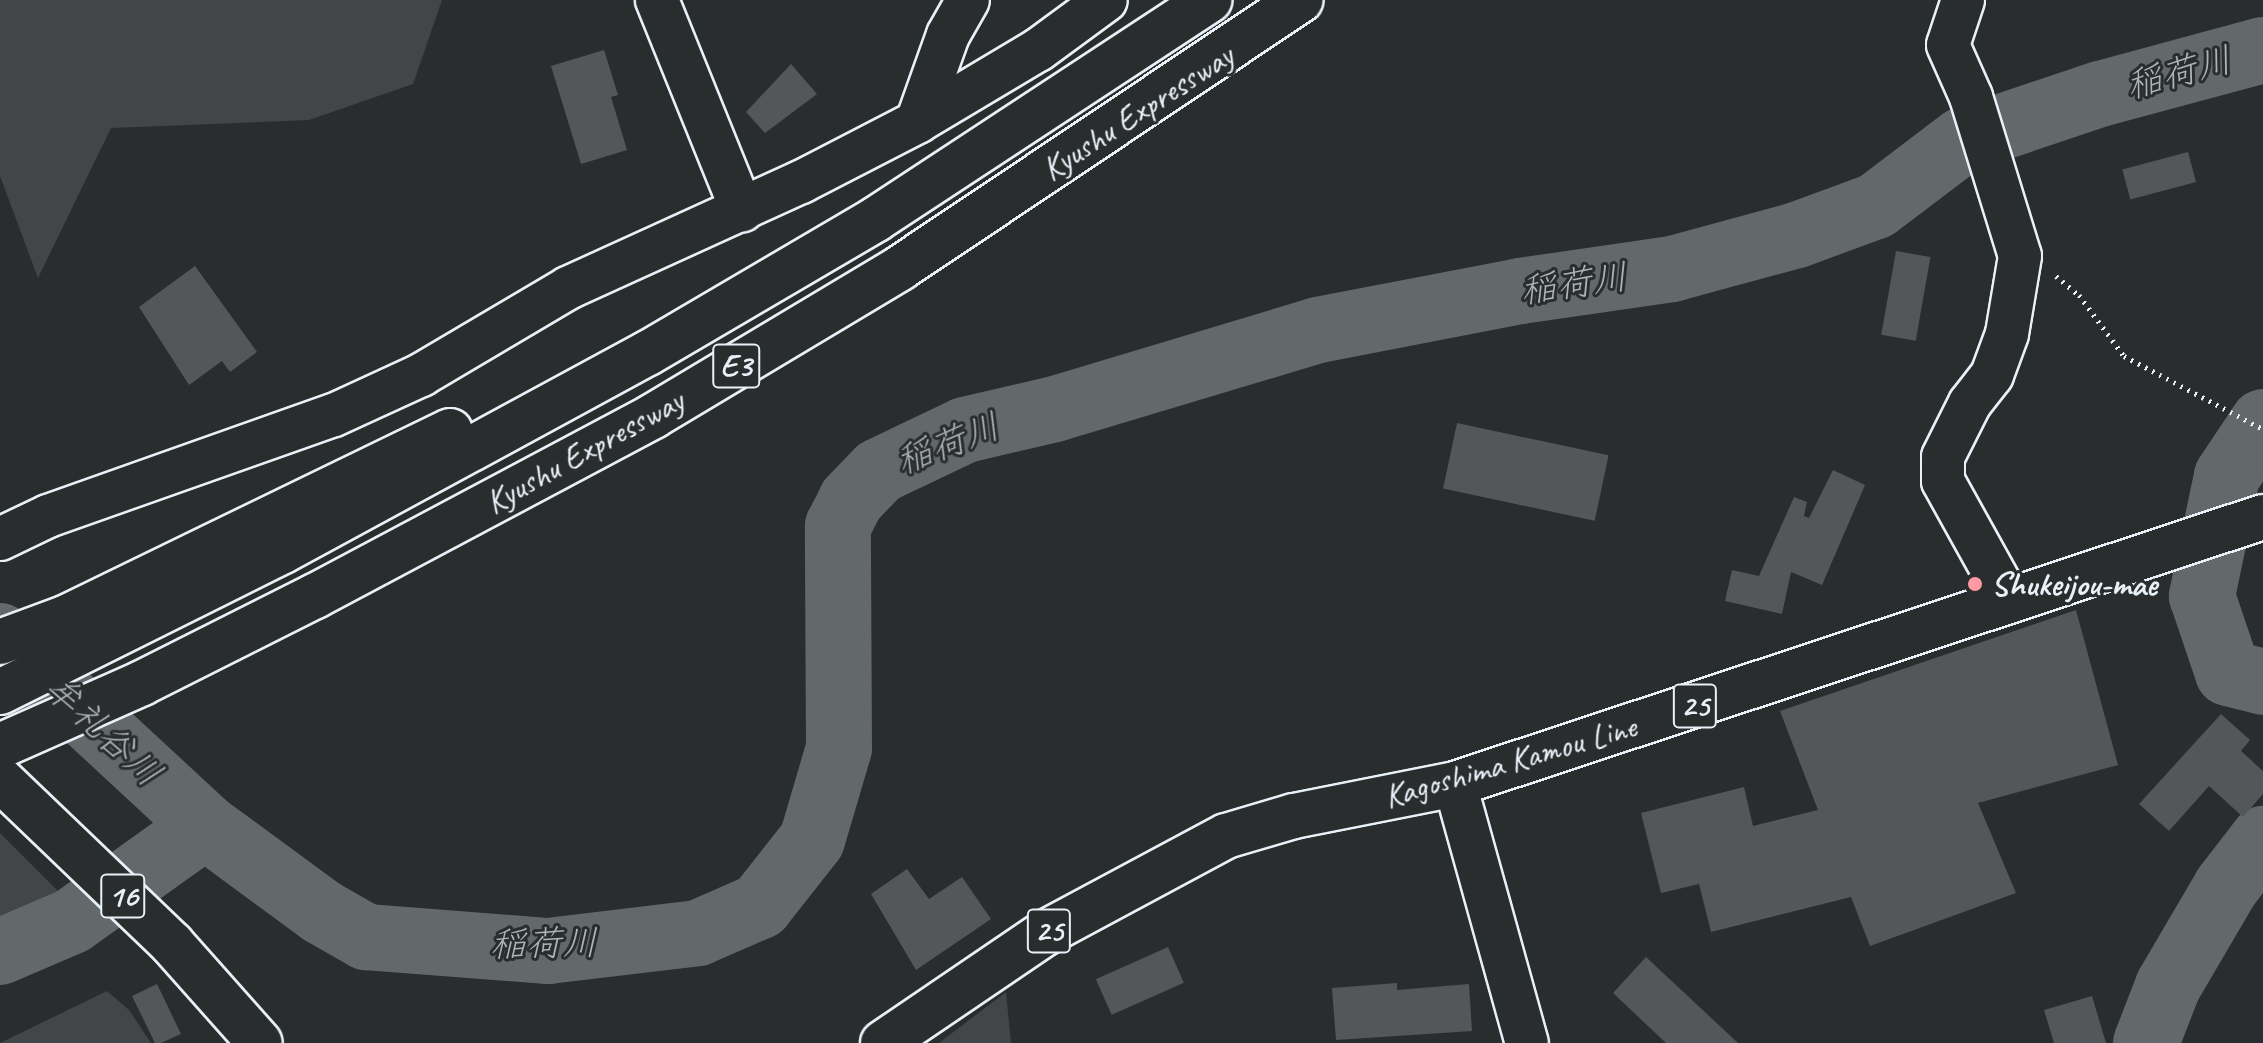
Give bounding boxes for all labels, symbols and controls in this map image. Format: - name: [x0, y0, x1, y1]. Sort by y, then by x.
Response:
- street label: Kyushu Expressway: [1034, 35, 1240, 189]
- water label: 稲荷川: [2121, 38, 2237, 108]
- water label: 稲荷川: [1518, 255, 1630, 313]
- road number: E3: [712, 338, 760, 394]
- street label: Kyushu Expressway: [478, 380, 690, 522]
- water label: 稲荷川: [890, 404, 1006, 484]
- place label: Shukeijou-mae: [1991, 564, 2157, 604]
- marker: Shukeijou-mae: [1966, 575, 1984, 593]
- water label: 牟礼谷川: [36, 666, 170, 796]
- road number: 25: [1671, 678, 1719, 734]
- street label: Kagoshima Kamou Line: [1379, 706, 1641, 816]
- road number: 16: [99, 868, 147, 924]
- road number: 25: [1025, 903, 1073, 959]
- water label: 稲荷川: [490, 921, 598, 967]

